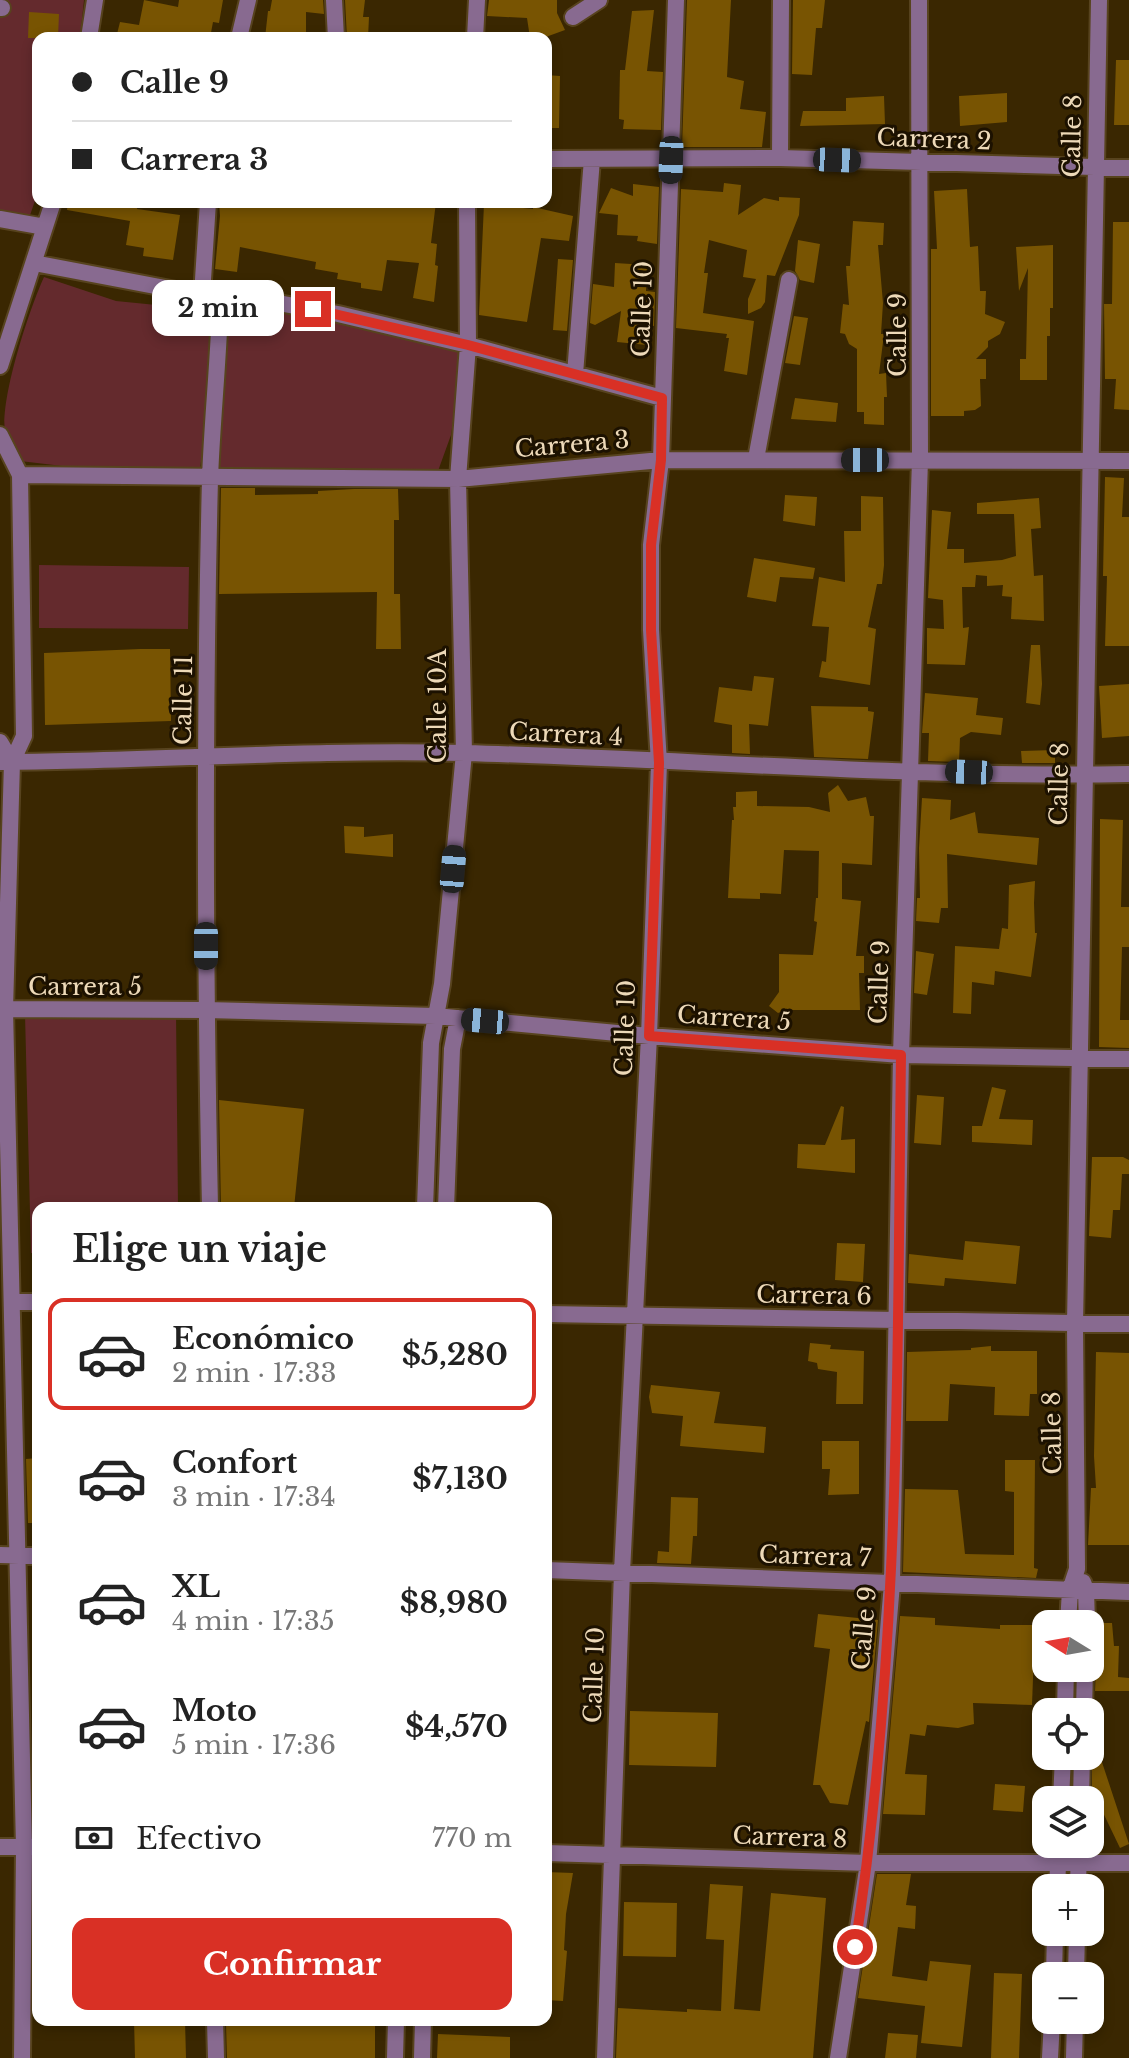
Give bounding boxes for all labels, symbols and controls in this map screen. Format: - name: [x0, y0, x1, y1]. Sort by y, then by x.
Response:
- text: Calle 9: [120, 64, 229, 101]
- street label: Calle 8: [1057, 94, 1087, 178]
- street label: Carrera 2: [876, 123, 992, 155]
- car: [658, 136, 684, 184]
- text: Carrera 3: [120, 141, 268, 178]
- car: [813, 147, 861, 173]
- street label: Calle 10: [626, 260, 658, 358]
- callout: 2 min: [153, 281, 285, 337]
- route end: [295, 291, 331, 327]
- text: 2 min: [178, 292, 258, 324]
- street label: Calle 9: [883, 293, 912, 377]
- street label: Carrera 3: [513, 425, 631, 463]
- car: [841, 448, 889, 472]
- street label: Calle 10A: [423, 648, 452, 763]
- street label: Calle 11: [168, 655, 198, 745]
- street label: Carrera 4: [508, 717, 624, 751]
- street label: Calle 8: [1044, 742, 1074, 826]
- car: [945, 759, 993, 785]
- car: [439, 844, 467, 894]
- car: [194, 922, 218, 970]
- street label: Calle 9: [863, 939, 895, 1025]
- street label: Carrera 5: [28, 972, 142, 1001]
- street label: Calle 10: [609, 979, 641, 1077]
- street label: Carrera 5: [676, 1000, 792, 1036]
- car: [460, 1007, 510, 1035]
- text: Elige un viaje: [72, 1227, 327, 1272]
- street label: Carrera 6: [756, 1279, 872, 1311]
- icon: car: [76, 1318, 148, 1390]
- text: Económico: [172, 1320, 354, 1357]
- text: $5,280: [402, 1336, 508, 1373]
- text: 2 min · 17:33: [172, 1357, 337, 1389]
- street label: Calle 8: [1037, 1391, 1067, 1475]
- icon: car: [76, 1442, 148, 1514]
- text: Confort: [172, 1444, 297, 1481]
- text: $7,130: [412, 1460, 508, 1497]
- text: 3 min · 17:34: [172, 1481, 336, 1513]
- street label: Carrera 7: [758, 1540, 873, 1572]
- icon: car: [76, 1566, 148, 1638]
- text: XL: [172, 1568, 220, 1605]
- text: $8,980: [400, 1584, 508, 1621]
- street label: Calle 9: [846, 1585, 882, 1671]
- text: 4 min · 17:35: [172, 1605, 335, 1637]
- north arrow: [1032, 1610, 1104, 1682]
- map controls: [1032, 1610, 1104, 2034]
- street label: Calle 10: [578, 1626, 610, 1724]
- icon: car: [76, 1690, 148, 1762]
- text: Moto: [172, 1692, 257, 1729]
- button: locate: [1032, 1698, 1104, 1770]
- text: $4,570: [405, 1708, 508, 1745]
- text: 5 min · 17:36: [172, 1729, 336, 1761]
- button: layers: [1032, 1786, 1104, 1858]
- icon: cash: [72, 1816, 116, 1860]
- text: Efectivo: [136, 1820, 262, 1857]
- street label: Carrera 8: [732, 1821, 848, 1853]
- text: 770 m: [432, 1822, 512, 1854]
- button: +: [1032, 1874, 1104, 1946]
- button: Confirmar: [72, 1918, 512, 2010]
- route start: [837, 1929, 873, 1965]
- button: −: [1032, 1962, 1104, 2034]

